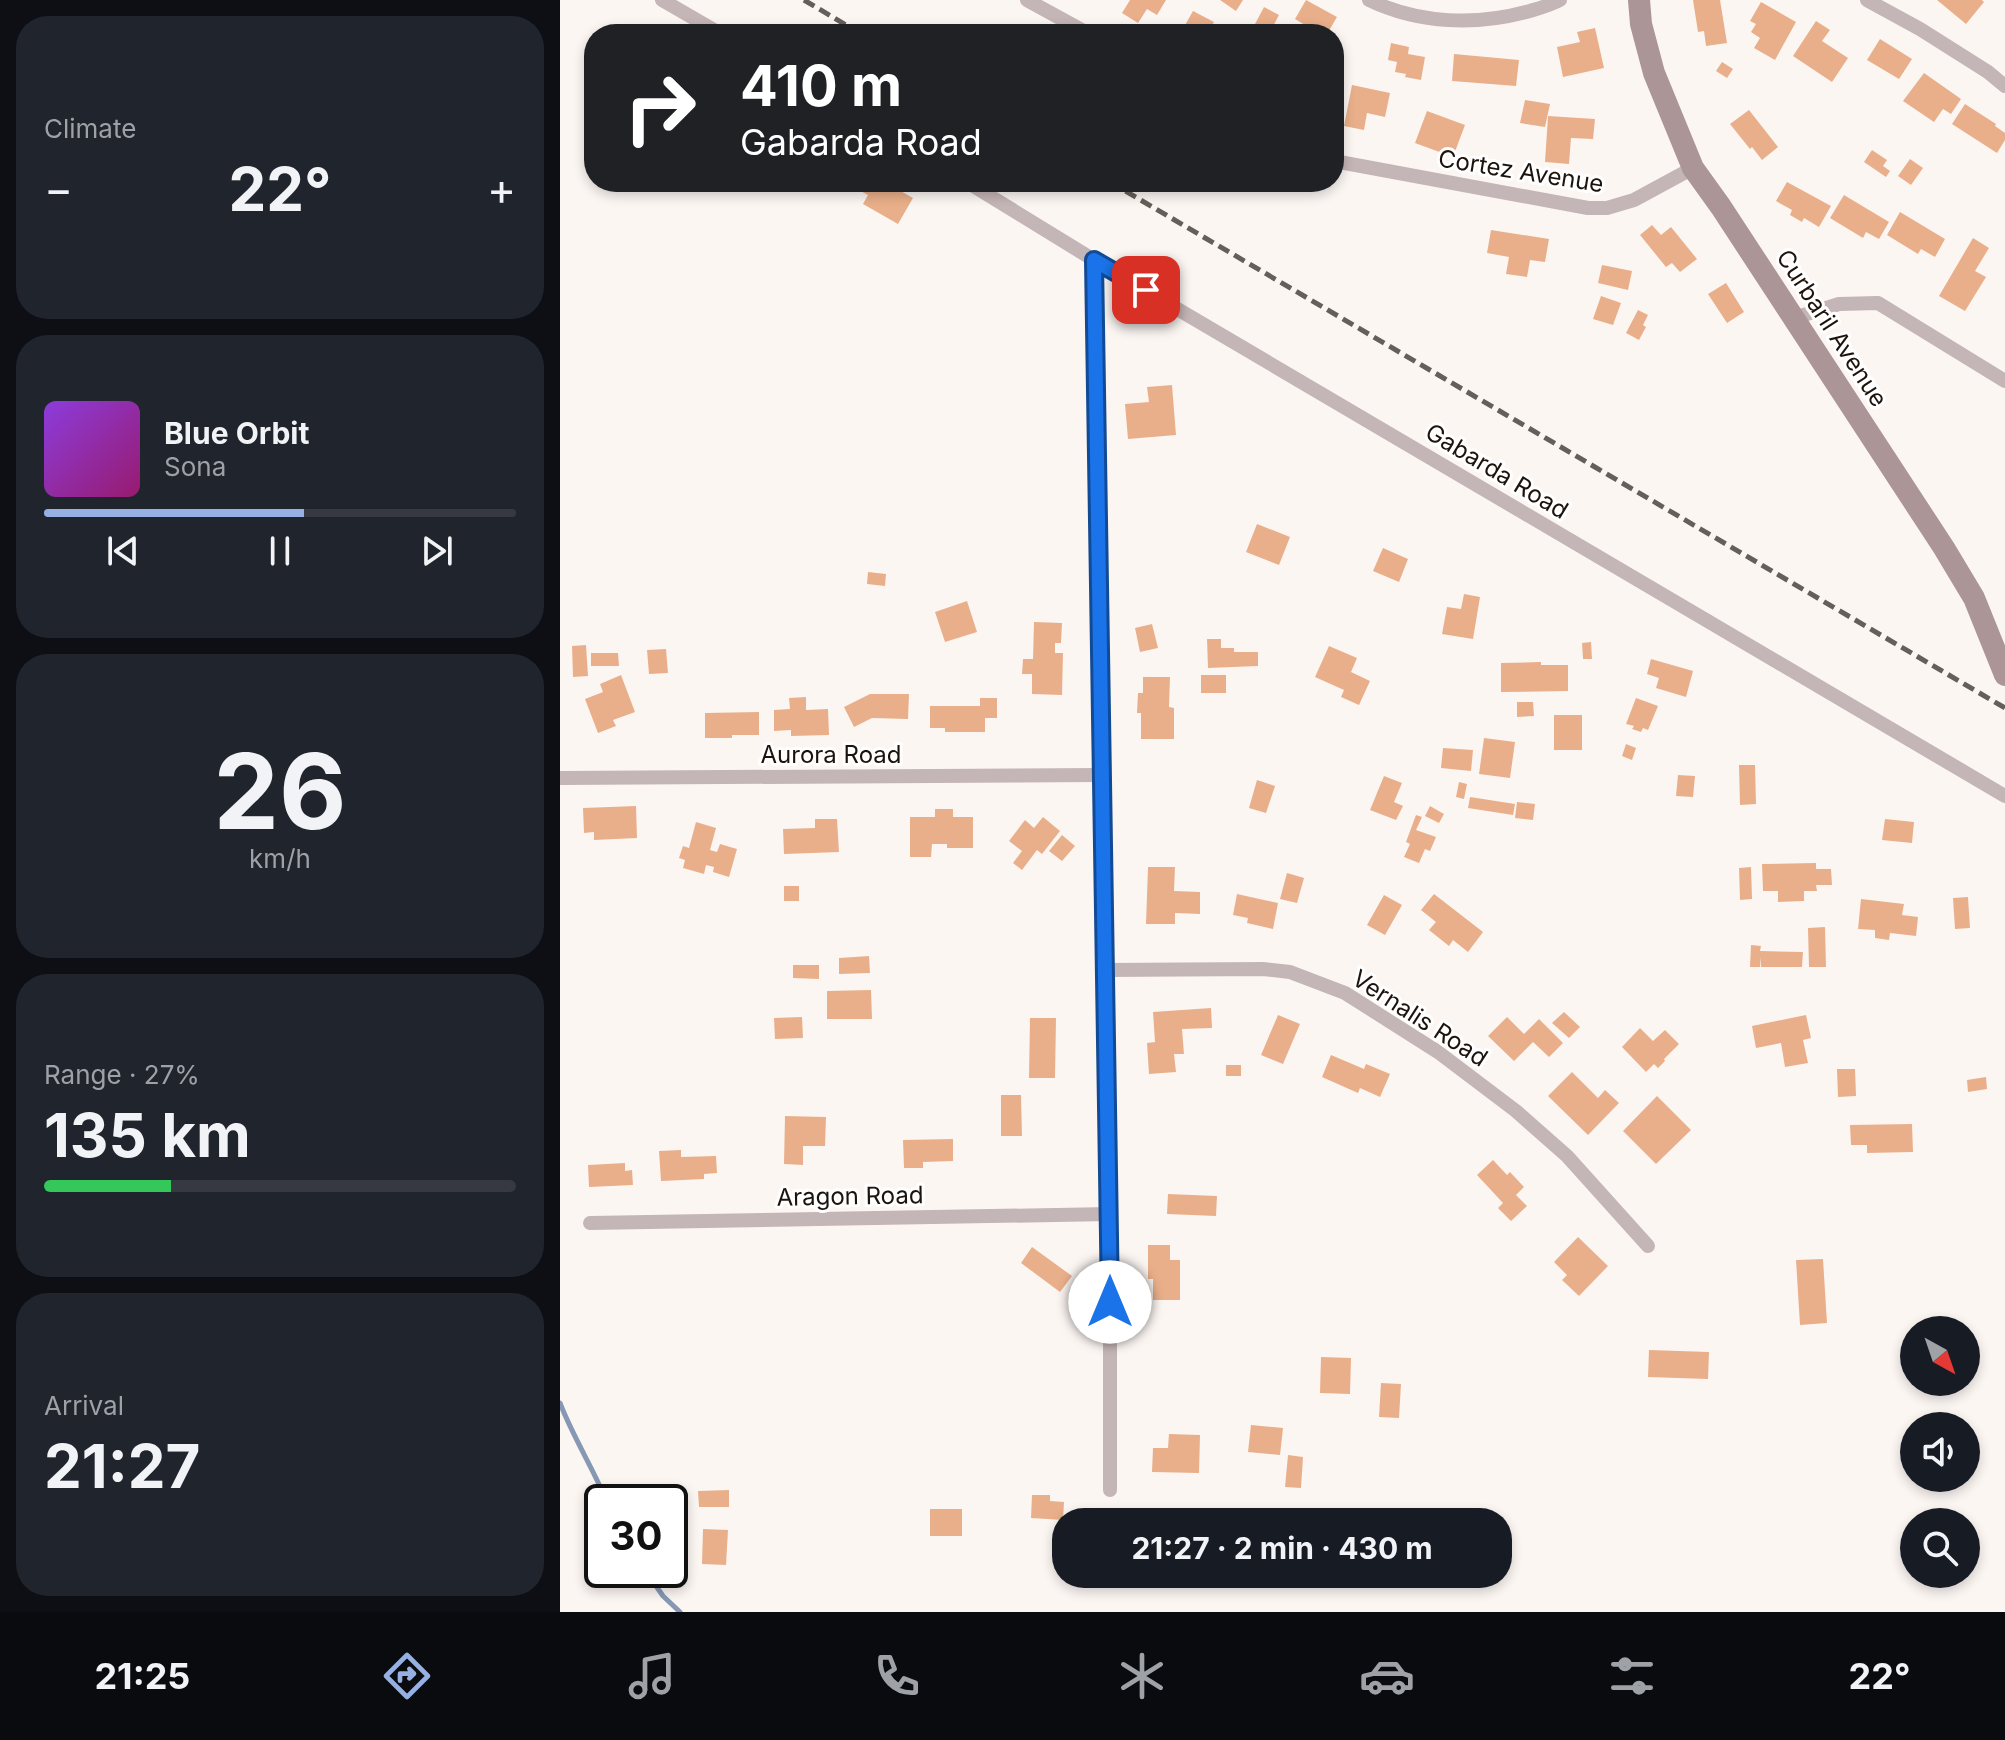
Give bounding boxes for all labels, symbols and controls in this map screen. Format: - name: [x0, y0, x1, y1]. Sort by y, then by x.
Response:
- text: 410 m: [740, 52, 902, 120]
- icon: right: [608, 56, 712, 160]
- text: Climate: [44, 113, 136, 144]
- text: Gabarda Road: [740, 120, 982, 164]
- street label: Cortez Avenue: [1436, 144, 1606, 198]
- text: 22°: [228, 153, 332, 225]
- text: −: [44, 162, 73, 216]
- text: +: [487, 162, 516, 216]
- street label: Curbaril Avenue: [1770, 244, 1894, 412]
- pin: [1112, 256, 1180, 324]
- icon: arrive: [1124, 268, 1168, 312]
- text: Blue Orbit: [164, 415, 309, 451]
- street label: Gabarda Road: [1420, 417, 1574, 525]
- text: Sona: [164, 451, 226, 482]
- icon: previous: [101, 529, 145, 573]
- icon: pause: [258, 529, 302, 573]
- icon: next: [415, 529, 459, 573]
- text: 26: [213, 728, 347, 854]
- street label: Aurora Road: [761, 740, 901, 769]
- text: km/h: [249, 843, 311, 874]
- street label: Vernalis Road: [1347, 964, 1493, 1072]
- text: Range · 27%: [44, 1059, 200, 1090]
- text: 135 km: [44, 1099, 251, 1171]
- street label: Aragon Road: [776, 1180, 924, 1212]
- position arrow: [1068, 1260, 1152, 1344]
- north arrow: [1900, 1316, 1980, 1396]
- map controls: [1900, 1316, 1980, 1588]
- text: Arrival: [44, 1390, 124, 1421]
- button: sound: [1900, 1412, 1980, 1492]
- text: 21:27: [44, 1430, 200, 1502]
- speed limit sign: 30: [584, 1484, 688, 1588]
- button: search: [1900, 1508, 1980, 1588]
- text: 21:27 · 2 min · 430 m: [1131, 1530, 1433, 1566]
- icon: directions: [379, 1648, 435, 1704]
- icon: music: [624, 1648, 680, 1704]
- icon: phone: [869, 1648, 925, 1704]
- icon: climate: [1114, 1648, 1170, 1704]
- icon: car: [1359, 1648, 1415, 1704]
- icon: filters: [1604, 1648, 1660, 1704]
- text: 21:25: [94, 1654, 190, 1698]
- text: 22°: [1849, 1654, 1910, 1698]

